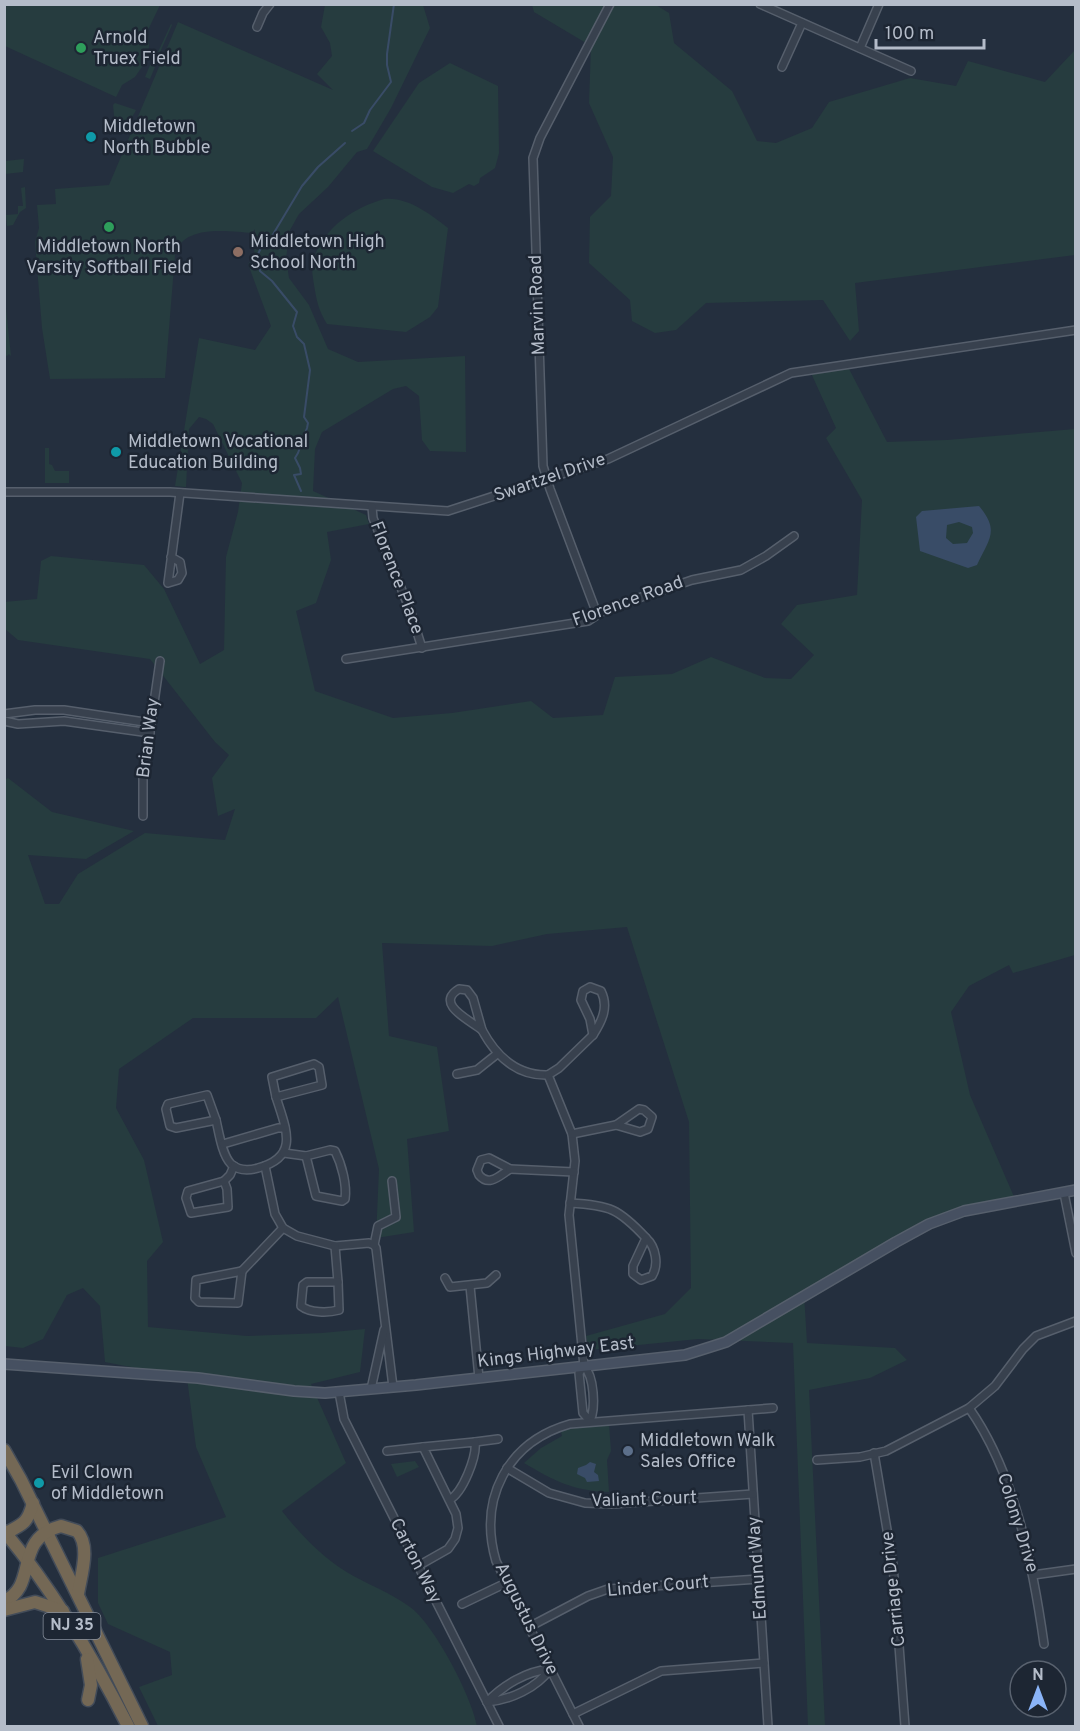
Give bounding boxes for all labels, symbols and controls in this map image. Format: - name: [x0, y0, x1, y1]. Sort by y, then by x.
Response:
- scale bar: [876, 12, 984, 50]
- text: 100 m: [885, 23, 934, 46]
- place label: Arnold Truex Field: [93, 27, 181, 71]
- marker: Arnold Truex Field: [74, 41, 88, 55]
- place label: Middletown North Bubble: [103, 116, 210, 160]
- marker: Middletown North Bubble: [84, 130, 98, 144]
- marker: Middletown North Varsity Softball Field: [102, 220, 116, 234]
- place label: Middletown High School North: [250, 231, 385, 275]
- place label: Middletown North Varsity Softball Field: [26, 236, 192, 280]
- marker: Middletown High School North: [231, 245, 245, 259]
- street label: Marvin Road: [525, 254, 551, 356]
- place label: Middletown Vocational Education Building: [128, 431, 308, 475]
- marker: Middletown Vocational Education Building: [109, 445, 123, 459]
- street label: Swartzel Drive: [491, 448, 609, 508]
- street label: Florence Place: [364, 518, 428, 638]
- street label: Florence Road: [569, 571, 687, 633]
- street label: Brian Way: [133, 697, 165, 779]
- street label: Kings Highway East: [476, 1332, 636, 1374]
- place label: Middletown Walk Sales Office: [640, 1430, 775, 1474]
- marker: Middletown Walk Sales Office: [621, 1444, 635, 1458]
- place label: Evil Clown of Middletown: [51, 1462, 164, 1506]
- street label: Colony Drive: [991, 1470, 1043, 1576]
- marker: Evil Clown of Middletown: [32, 1476, 46, 1490]
- street label: Valiant Court: [591, 1487, 697, 1513]
- street label: Carton Way: [384, 1514, 446, 1608]
- street label: Edmund Way: [743, 1515, 773, 1621]
- street label: Carriage Drive: [876, 1530, 912, 1648]
- street label: Augustus Drive: [489, 1559, 563, 1679]
- street label: Linder Court: [606, 1571, 710, 1603]
- road number: NJ 35: [44, 1613, 100, 1639]
- north arrow: [1008, 1659, 1068, 1719]
- text: N: [1032, 1666, 1044, 1686]

